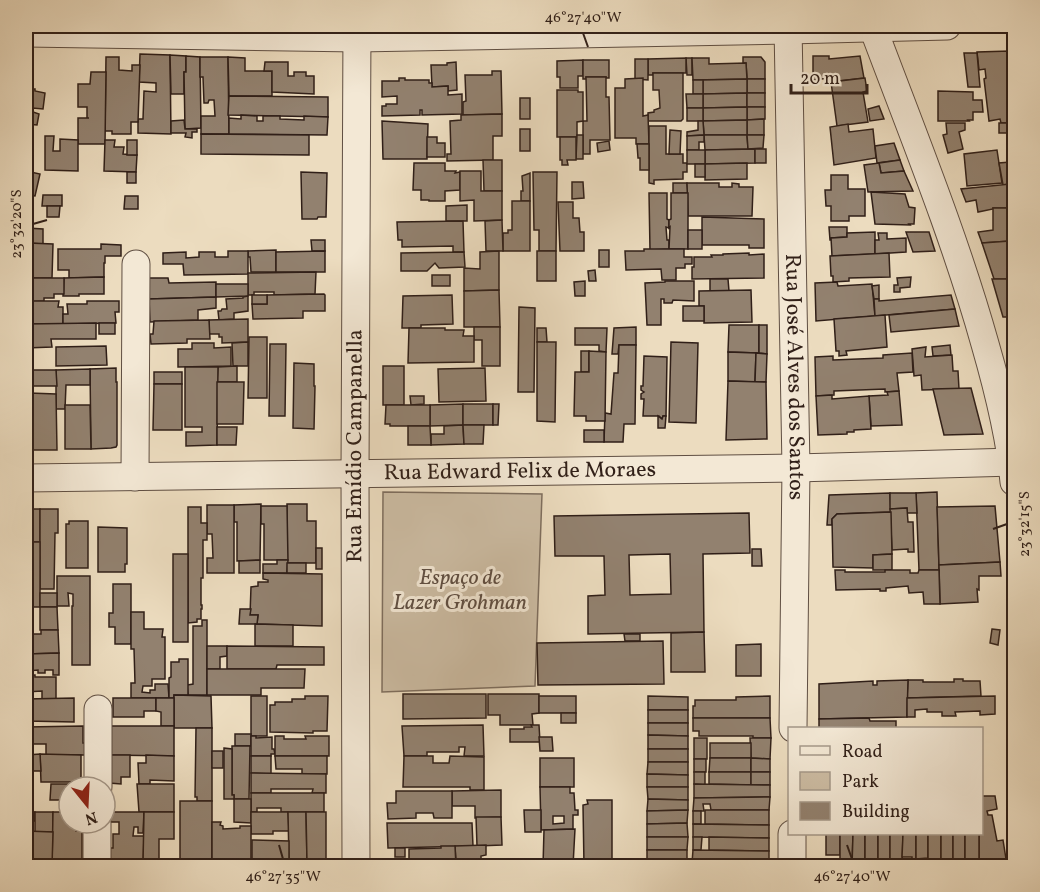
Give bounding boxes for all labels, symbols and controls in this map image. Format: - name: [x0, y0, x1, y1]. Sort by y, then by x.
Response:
- text: 46°27'40"W: [545, 8, 621, 29]
- scale bar: [791, 57, 868, 95]
- text: 20 m: [800, 67, 840, 92]
- text: 23°32'20"S: [7, 189, 28, 259]
- street label: Rua José Alves dos Santos: [777, 253, 812, 500]
- street label: Rua Emídio Campanella: [339, 329, 371, 563]
- street label: Rua Edward Felix de Moraes: [384, 454, 656, 489]
- text: 23°32'15"S: [1015, 491, 1036, 557]
- park label: Espaço de Lazer Grohman: [393, 563, 527, 619]
- legend: [788, 727, 983, 835]
- text: Road: [842, 740, 883, 765]
- text: Park: [842, 770, 879, 795]
- north arrow: [57, 775, 117, 835]
- text: Building: [842, 800, 910, 825]
- text: N: [82, 805, 100, 830]
- text: 46°27'35"W: [245, 867, 321, 888]
- text: 46°27'40"W: [814, 867, 890, 888]

